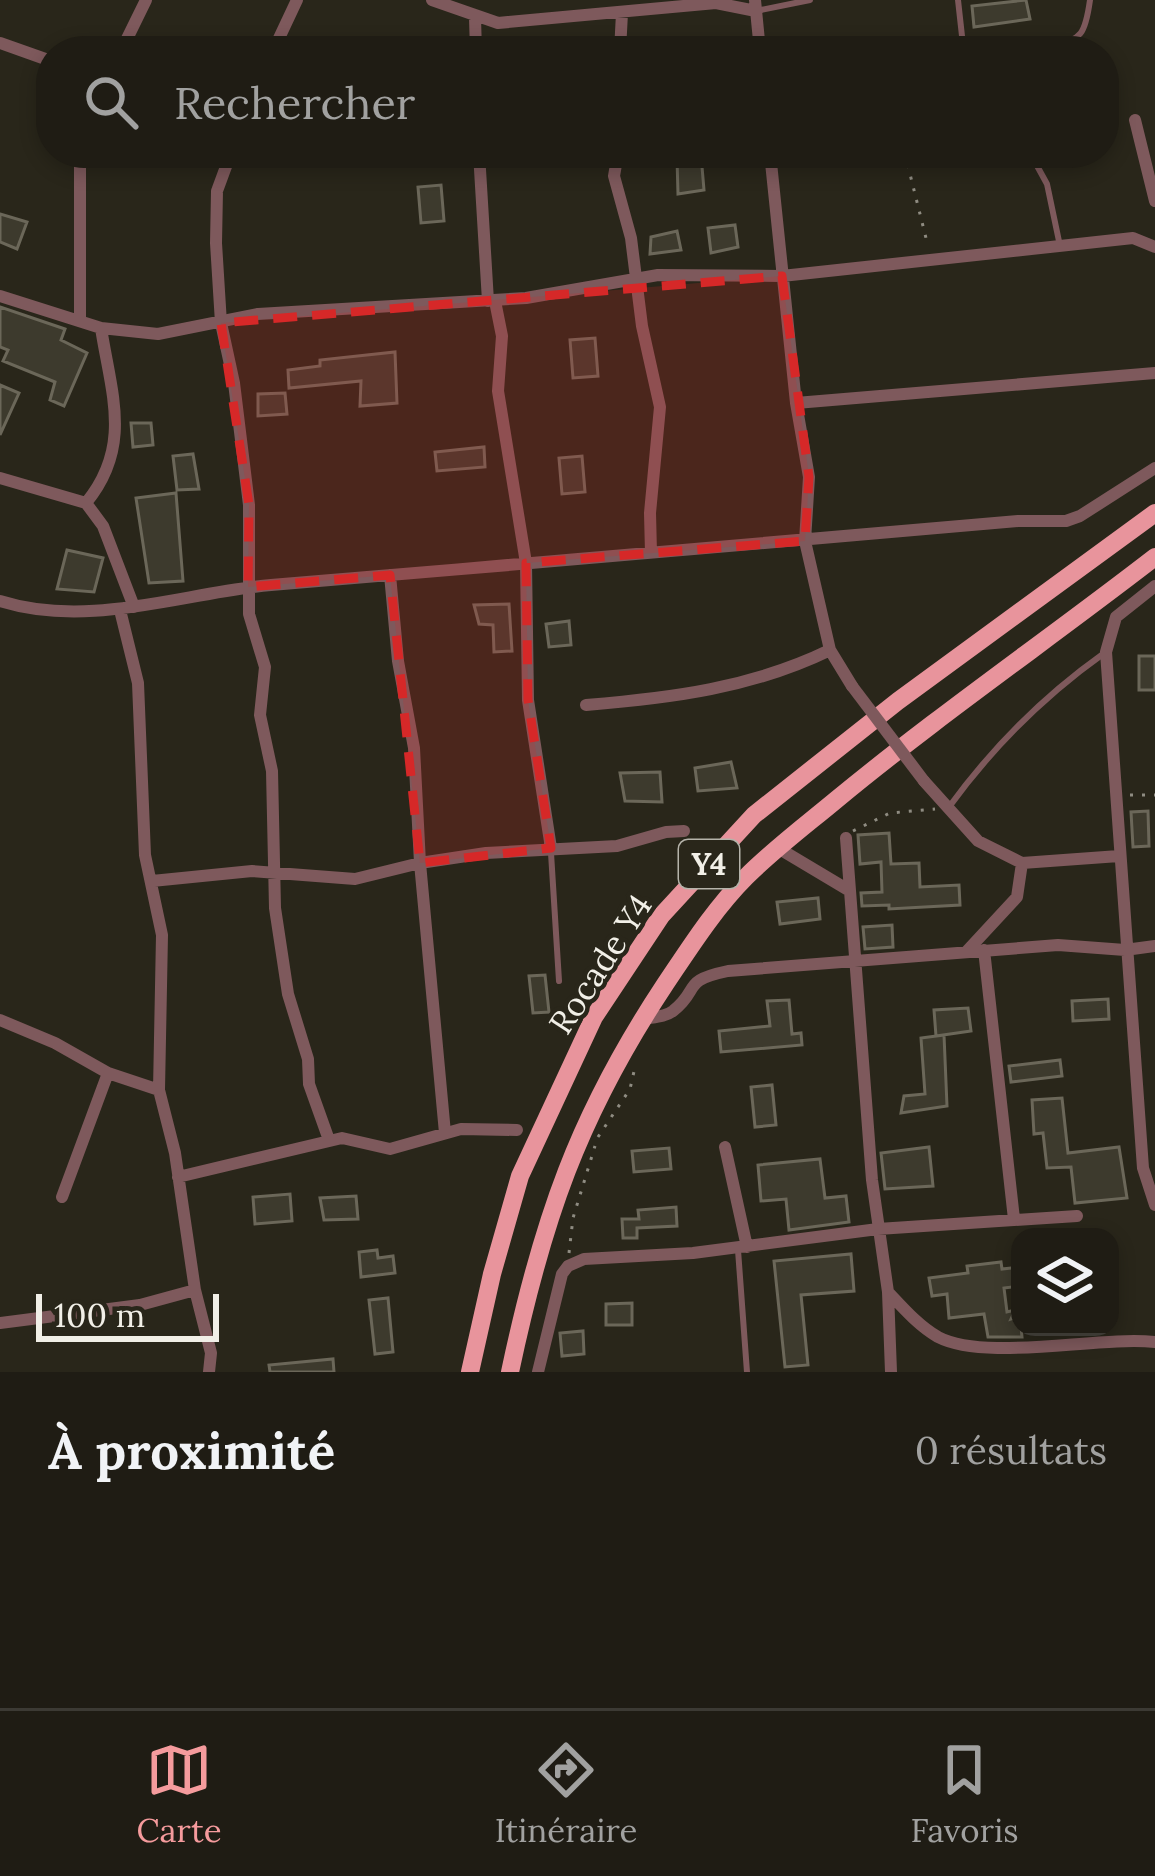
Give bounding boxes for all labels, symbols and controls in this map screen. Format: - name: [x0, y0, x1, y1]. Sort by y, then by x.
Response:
- search box: [36, 36, 1119, 168]
- icon: search: [78, 69, 144, 135]
- text: Rechercher: [174, 74, 415, 131]
- road number: Y4: [679, 840, 739, 888]
- street label: Rocade Y4: [539, 886, 661, 1042]
- map controls: [1011, 1228, 1119, 1336]
- button: layers: [1011, 1228, 1119, 1336]
- scale bar: [36, 1288, 219, 1341]
- text: 100 m: [54, 1294, 145, 1336]
- text: À proximité: [48, 1418, 335, 1483]
- text: 0 résultats: [915, 1425, 1107, 1475]
- tab: Carte: [136, 1737, 222, 1851]
- tab: Itinéraire: [495, 1737, 638, 1851]
- tab: Favoris: [910, 1737, 1019, 1851]

